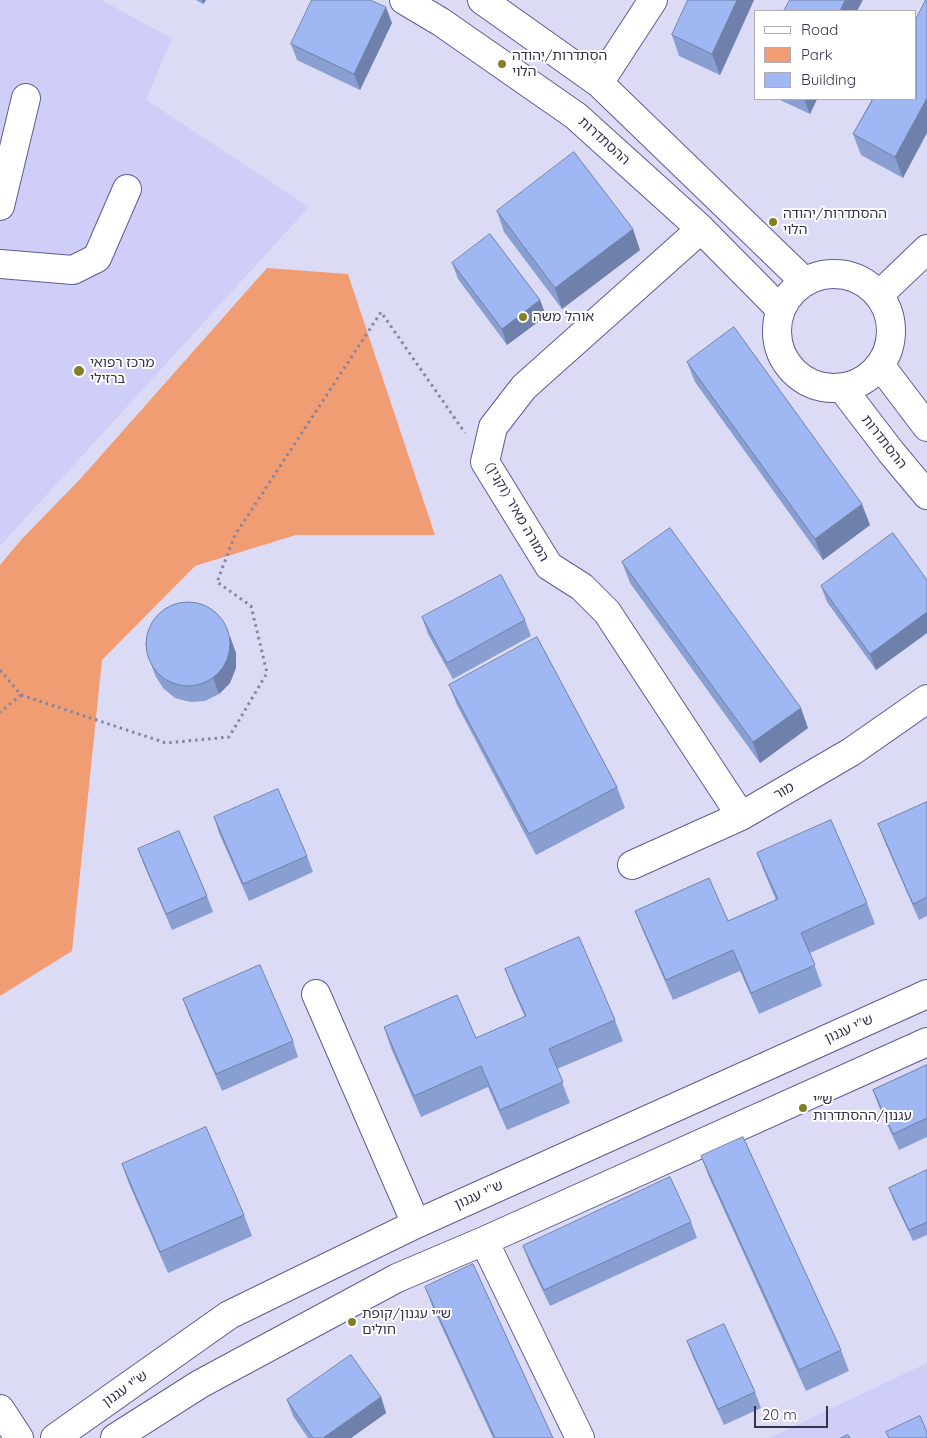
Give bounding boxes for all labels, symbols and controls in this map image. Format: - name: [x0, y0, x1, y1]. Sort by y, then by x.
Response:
- legend: [754, 10, 917, 100]
- text: Road: [801, 20, 838, 39]
- text: Park: [801, 45, 833, 64]
- place label: הסתדרות/יהודה הלוי: [512, 48, 607, 80]
- marker: הסתדרות/יהודה הלוי: [496, 58, 508, 70]
- text: Building: [801, 70, 856, 89]
- street label: ההסתדרות: [575, 113, 633, 169]
- place label: ההסתדרות/יהודה הלוי: [783, 206, 887, 238]
- marker: ההסתדרות/יהודה הלוי: [767, 216, 779, 228]
- place label: אוהל משה: [533, 309, 594, 325]
- marker: אוהל משה: [517, 311, 529, 323]
- place label: מרכז רפואי ברזילי: [90, 355, 154, 388]
- marker: מרכז רפואי ברזילי: [72, 364, 86, 378]
- street label: ההסתדרות: [858, 412, 910, 472]
- street label: המורה מאיר (וקנין): [482, 459, 552, 565]
- street label: מור: [771, 779, 797, 803]
- street label: ש"י עגנון: [822, 1011, 876, 1047]
- place label: ש״י עגנון/ההסתדרות: [813, 1092, 912, 1124]
- marker: ש״י עגנון/ההסתדרות: [797, 1102, 809, 1114]
- street label: ש"י עגנון: [452, 1177, 506, 1213]
- place label: ש״י עגנון/קופת חולים: [362, 1306, 451, 1338]
- marker: ש״י עגנון/קופת חולים: [346, 1316, 358, 1328]
- street label: ש"י עגנון: [99, 1367, 151, 1411]
- scale bar: [757, 1396, 831, 1428]
- text: 20 m: [762, 1405, 797, 1424]

